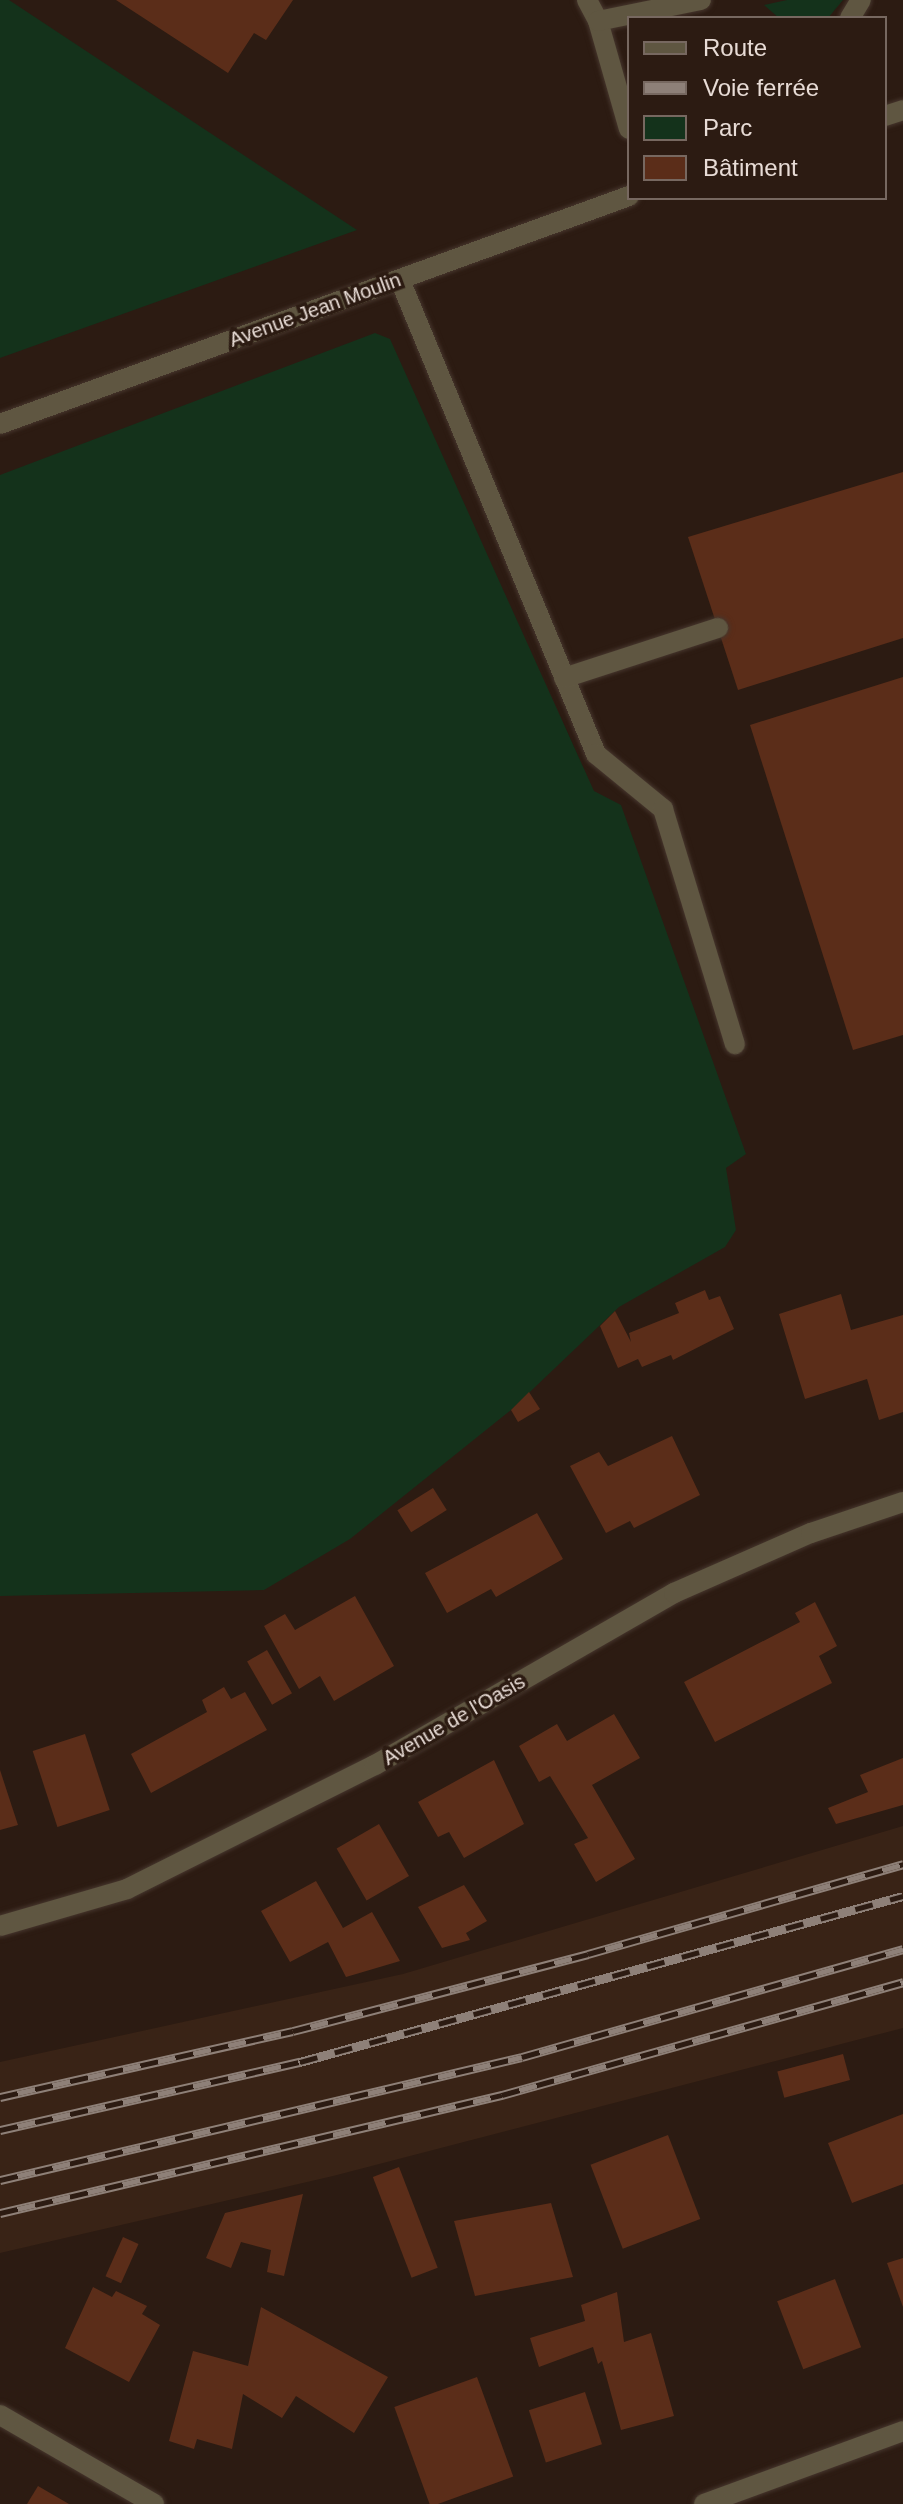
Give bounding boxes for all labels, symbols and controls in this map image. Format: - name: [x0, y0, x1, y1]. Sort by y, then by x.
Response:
- legend: [627, 16, 887, 200]
- text: Route: [703, 34, 767, 61]
- text: Voie ferrée: [703, 74, 819, 101]
- text: Parc: [703, 114, 752, 141]
- text: Bâtiment: [703, 154, 798, 181]
- street label: Avenue Jean Moulin: [226, 268, 404, 352]
- street label: Avenue de l'Oasis: [379, 1670, 529, 1770]

